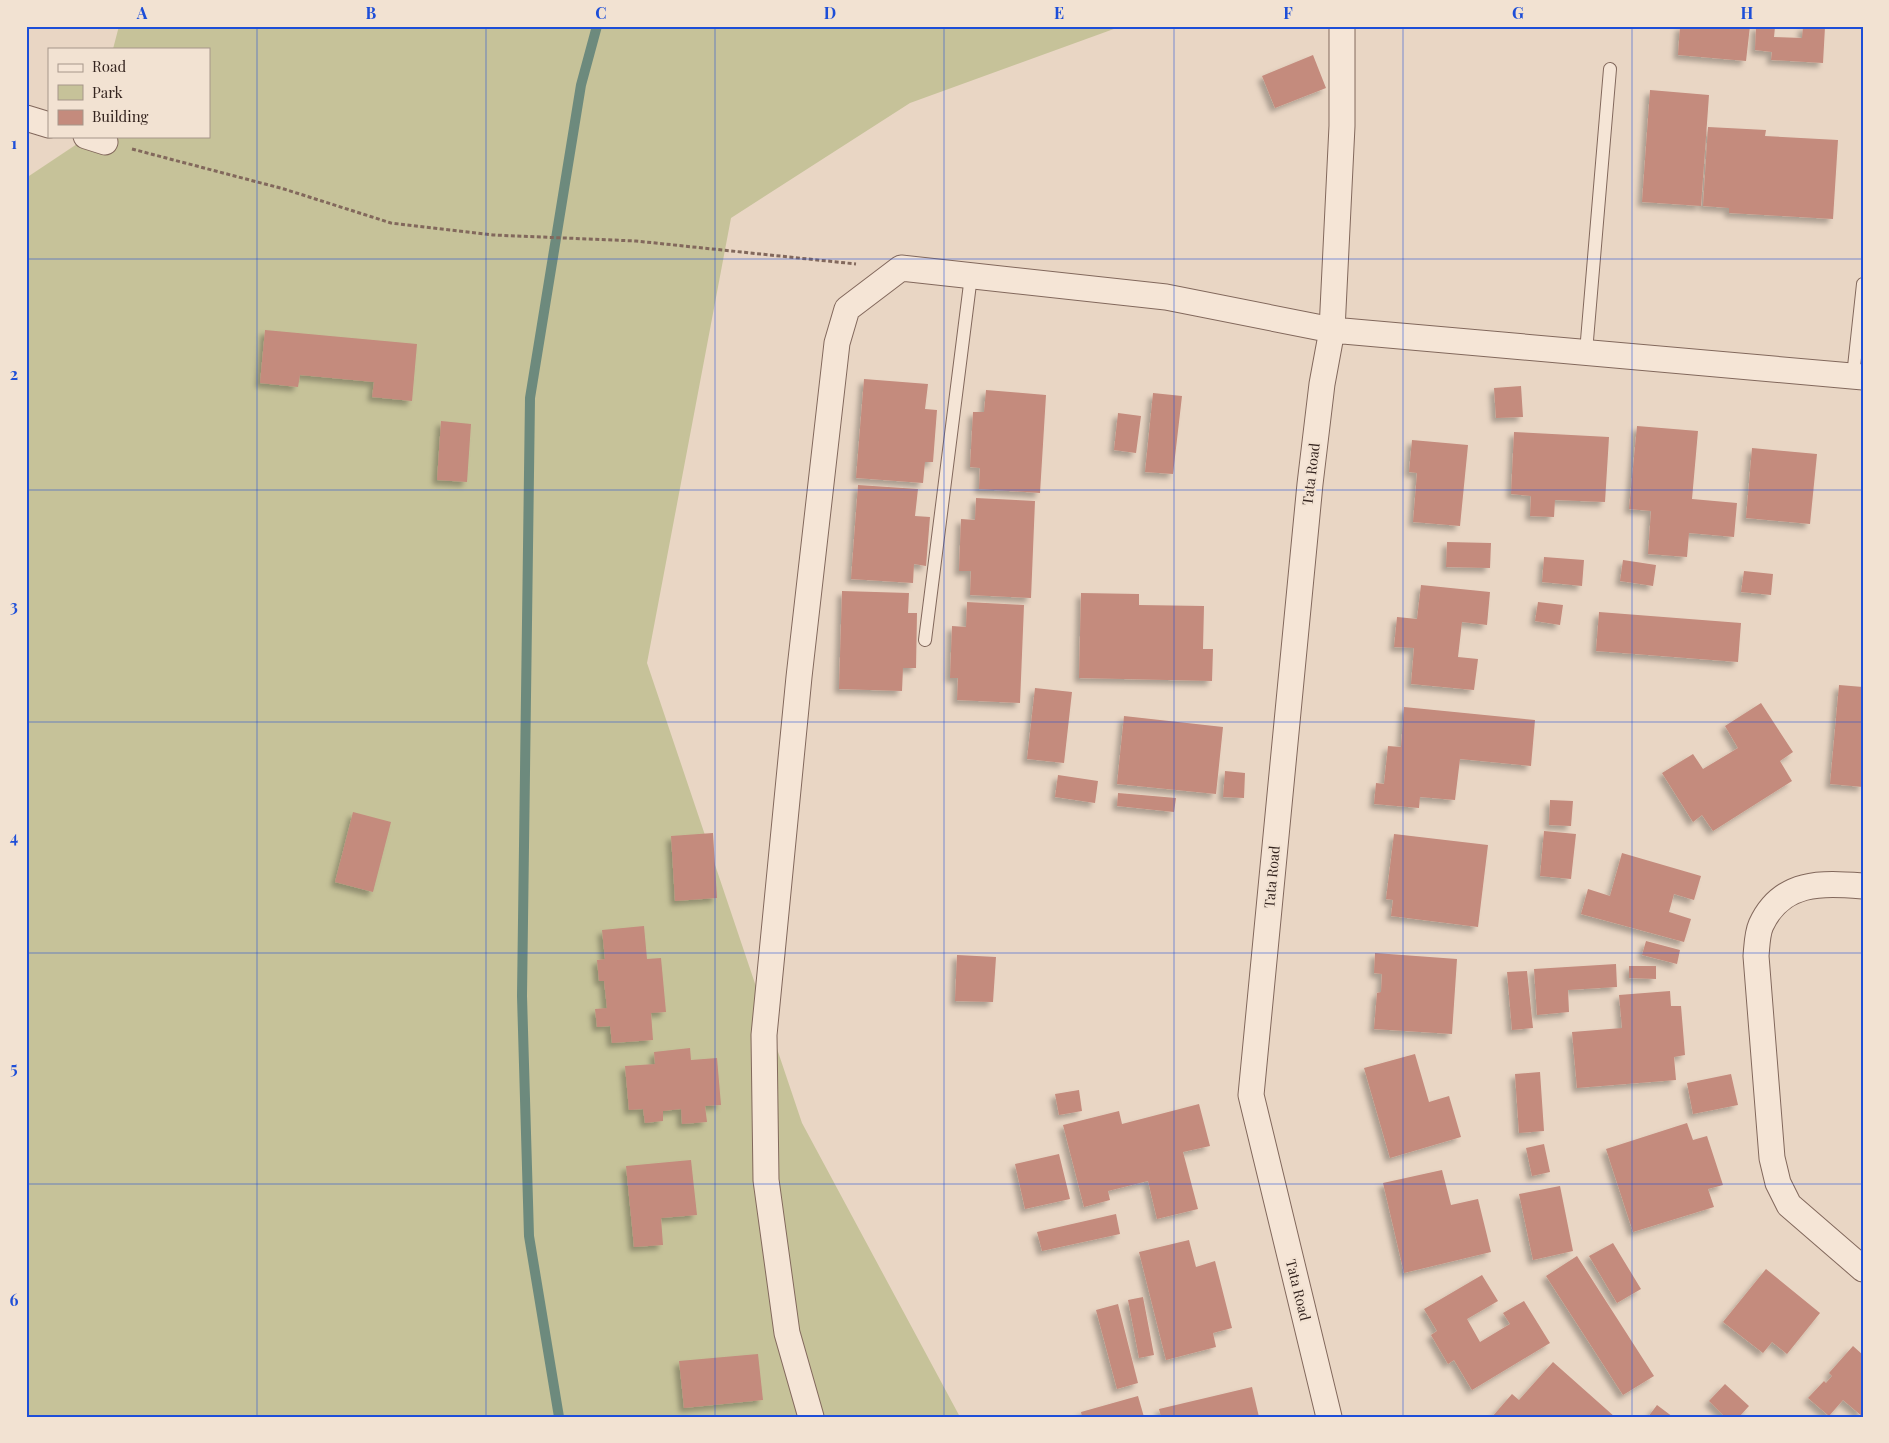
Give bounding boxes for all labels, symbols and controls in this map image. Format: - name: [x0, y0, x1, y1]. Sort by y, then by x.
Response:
- text: A: [136, 2, 148, 23]
- text: B: [366, 2, 377, 23]
- text: C: [595, 2, 607, 23]
- text: D: [824, 2, 836, 23]
- text: E: [1054, 2, 1064, 23]
- text: F: [1283, 2, 1293, 23]
- text: G: [1512, 2, 1524, 23]
- text: H: [1741, 2, 1754, 23]
- legend: [48, 48, 210, 138]
- text: Road: [92, 56, 126, 76]
- text: Park: [92, 82, 124, 102]
- text: Building: [92, 106, 149, 126]
- text: 1: [11, 132, 17, 153]
- text: 2: [10, 363, 18, 384]
- street label: Tata Road: [1297, 442, 1324, 506]
- text: 3: [10, 595, 18, 616]
- text: 4: [10, 826, 18, 847]
- street label: Tata Road: [1259, 845, 1284, 909]
- text: 5: [10, 1057, 18, 1078]
- street label: Tata Road: [1282, 1257, 1315, 1323]
- text: 6: [10, 1289, 19, 1310]

